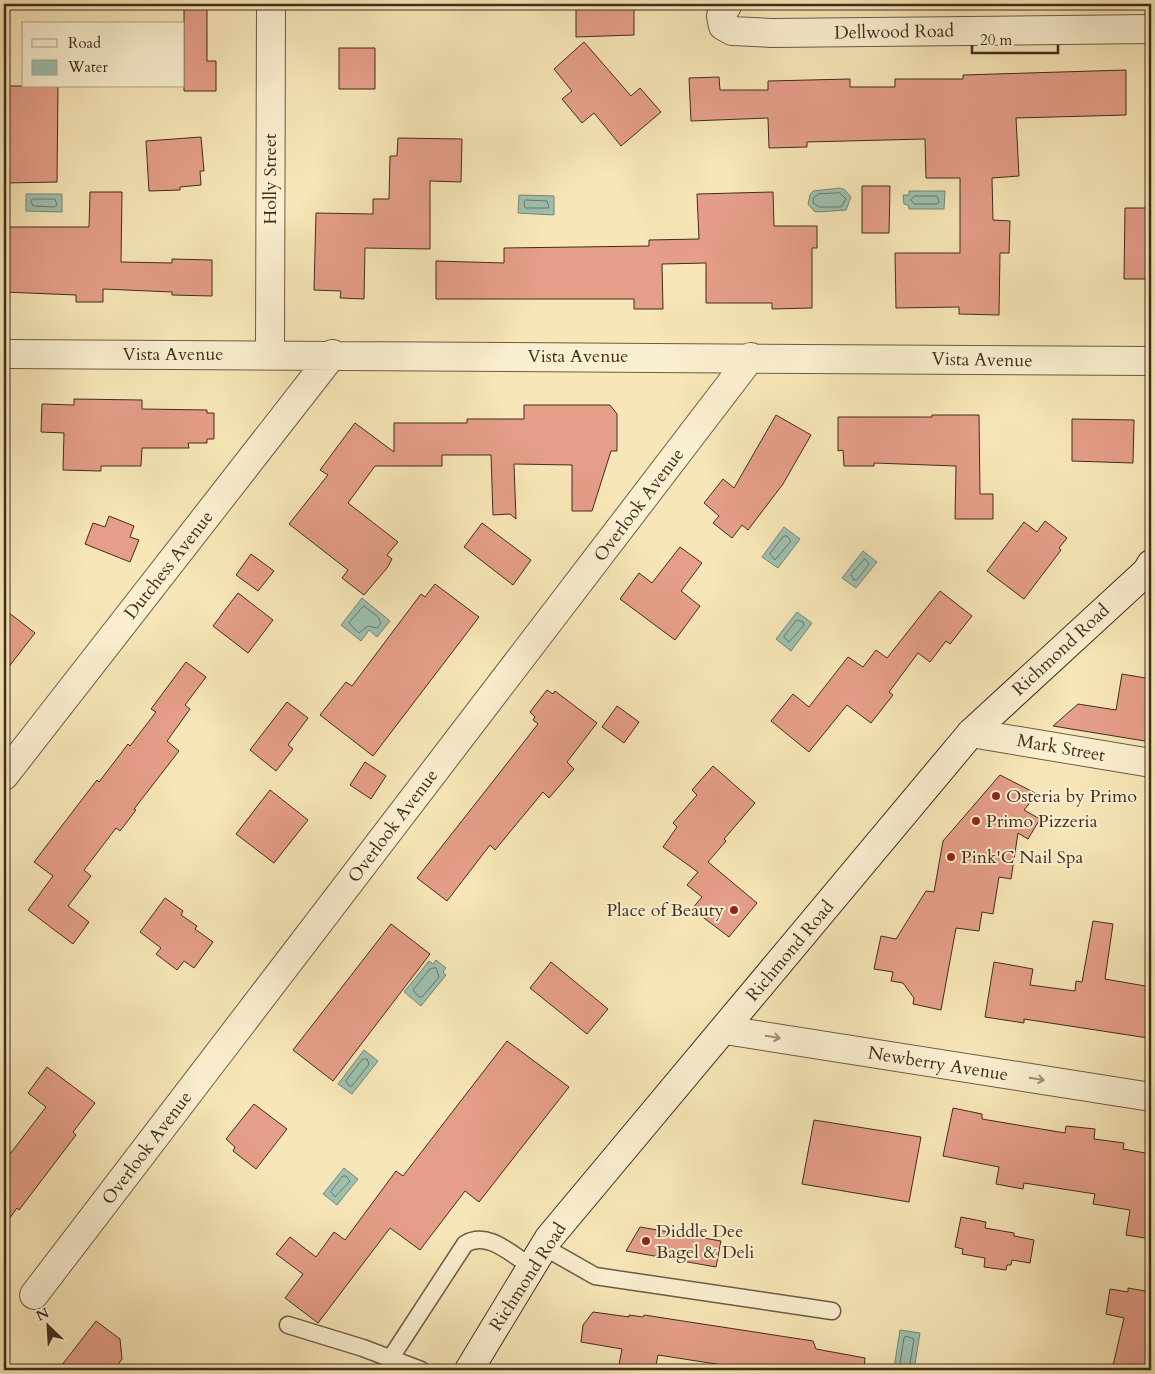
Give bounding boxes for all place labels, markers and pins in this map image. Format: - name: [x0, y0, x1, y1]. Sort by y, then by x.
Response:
- place label: Osteria by Primo: [1006, 784, 1137, 809]
- marker: Osteria by Primo: [990, 790, 1002, 802]
- place label: Primo Pizzeria: [986, 809, 1098, 834]
- marker: Primo Pizzeria: [970, 815, 982, 827]
- place label: Pink'C Nail Spa: [961, 845, 1083, 870]
- marker: Pink'C Nail Spa: [945, 851, 957, 863]
- place label: Place of Beauty: [606, 898, 724, 923]
- marker: Place of Beauty: [728, 904, 740, 916]
- place label: Diddle Dee Bagel & Deli: [656, 1219, 754, 1265]
- marker: Diddle Dee Bagel & Deli: [640, 1235, 652, 1247]

